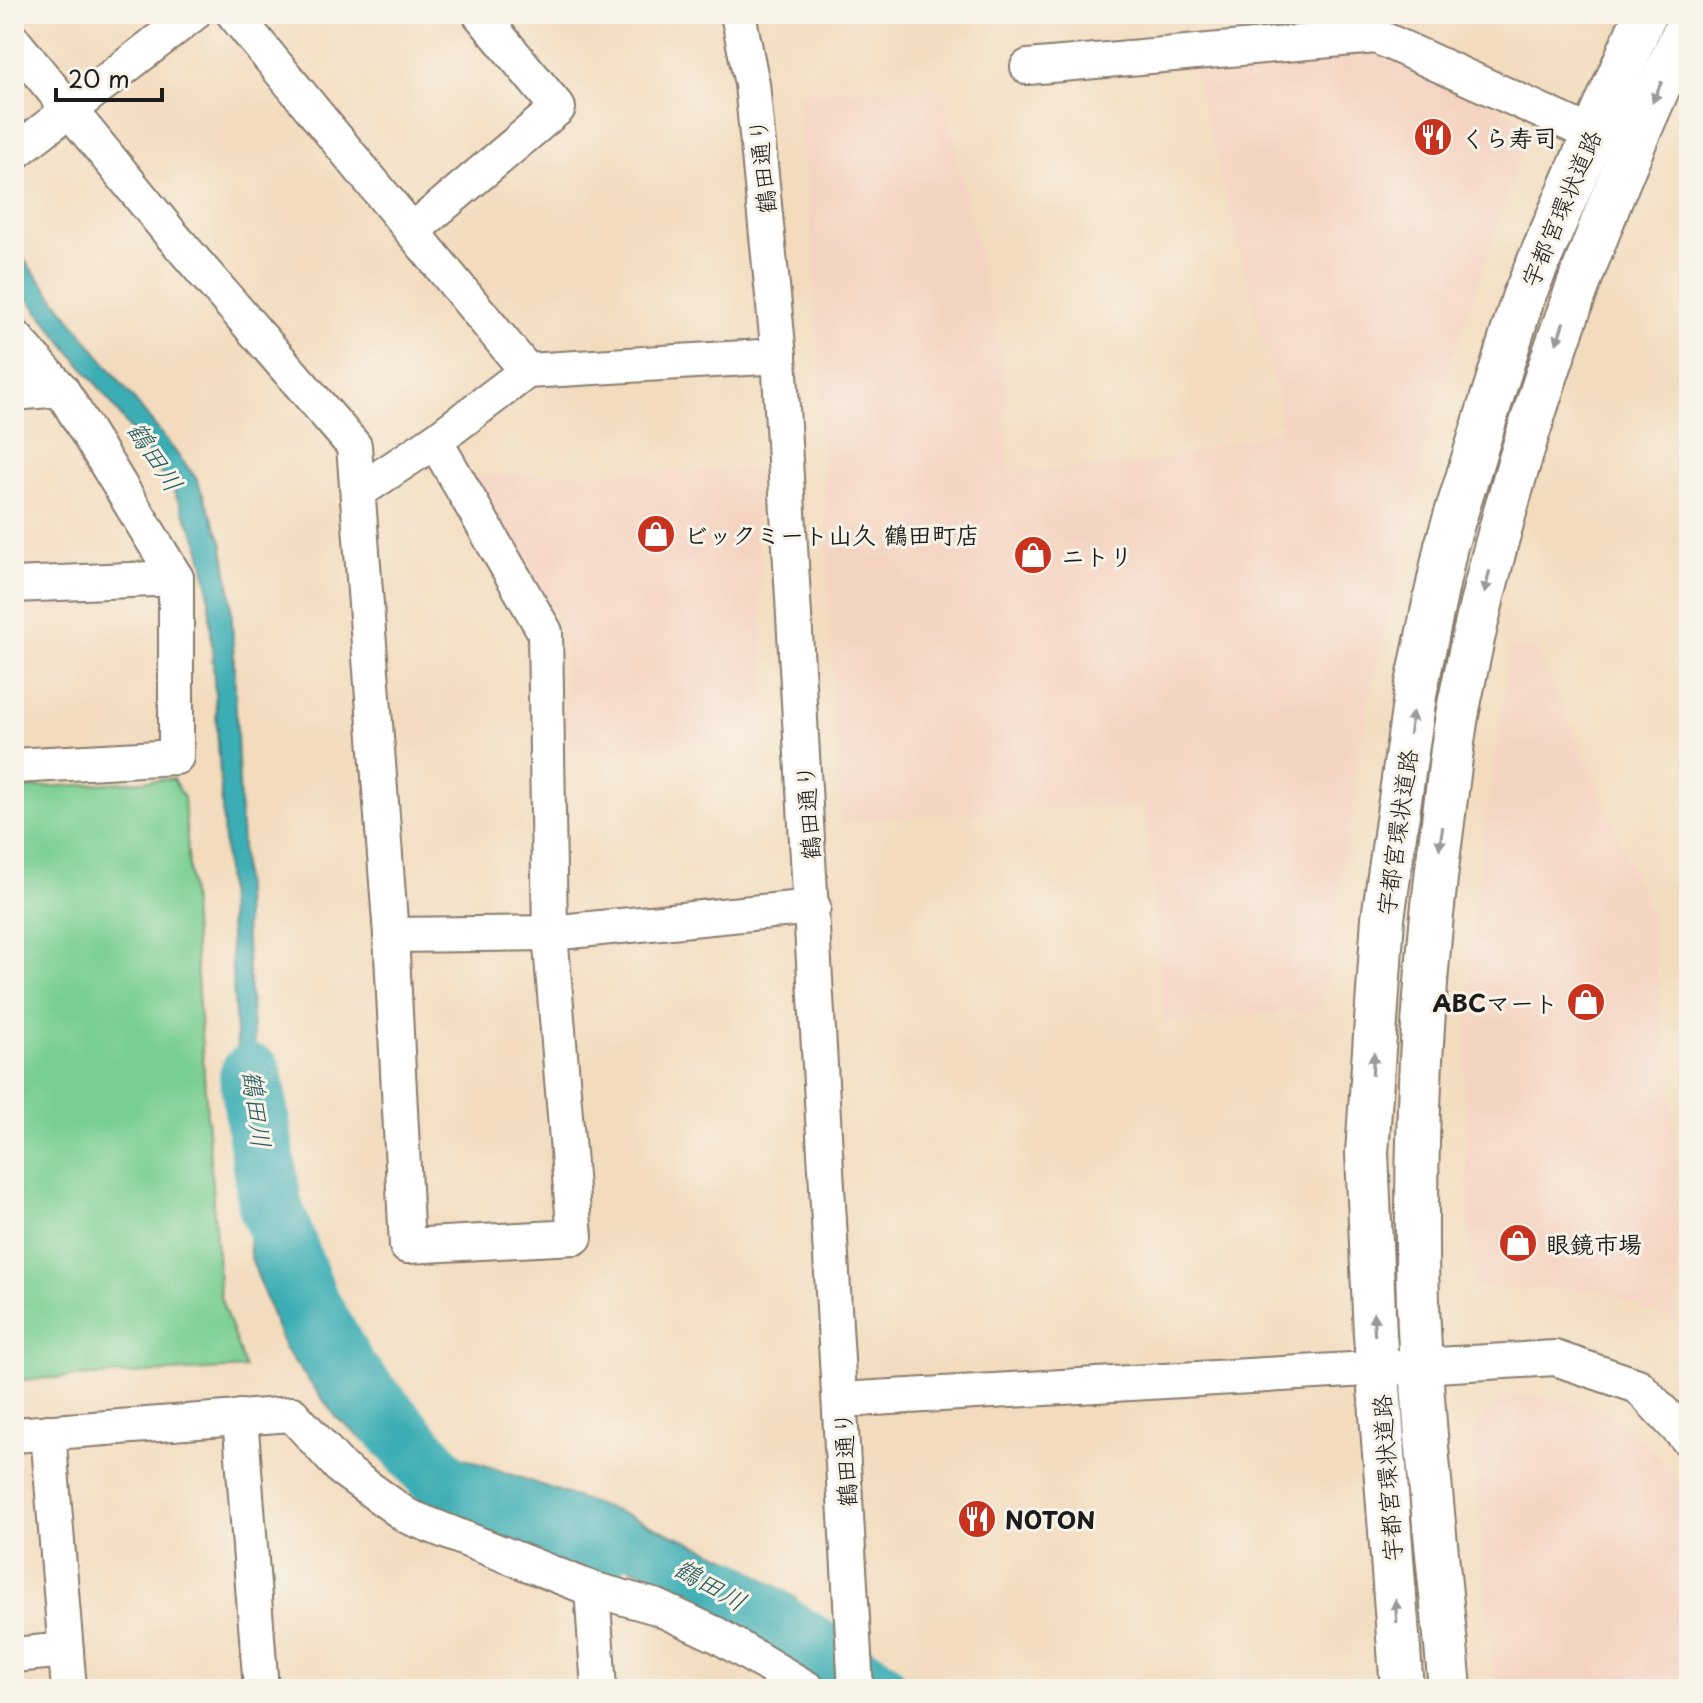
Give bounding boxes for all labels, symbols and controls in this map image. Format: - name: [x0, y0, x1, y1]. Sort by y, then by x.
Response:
- scale bar: [56, 52, 162, 102]
- text: 20 m: [68, 60, 130, 96]
- one-way arrow: [1650, 80, 1664, 103]
- street label: 鶴田通り: [738, 116, 784, 216]
- restaurant icon: くら寿司: [1412, 116, 1454, 158]
- place label: くら寿司: [1461, 119, 1557, 155]
- street label: 宇都宮環状道路: [1511, 124, 1609, 292]
- one-way arrow: [1553, 321, 1566, 345]
- water label: 鶴田川: [118, 413, 194, 499]
- shop icon: ビックミート山久 鶴田町店: [635, 513, 677, 555]
- place label: ビックミート山久 鶴田町店: [684, 516, 980, 552]
- shop icon: ニトリ: [1012, 534, 1054, 576]
- place label: ニトリ: [1061, 537, 1133, 573]
- one-way arrow: [1480, 570, 1493, 595]
- one-way arrow: [1405, 710, 1418, 735]
- street label: 宇都宮環状道路: [1366, 746, 1426, 918]
- street label: 鶴田通り: [786, 763, 828, 861]
- one-way arrow: [1434, 826, 1447, 851]
- shop icon: ABCマート: [1565, 981, 1607, 1023]
- place label: ABCマート: [1433, 984, 1558, 1020]
- one-way arrow: [1367, 1051, 1380, 1076]
- water label: 鶴田川: [234, 1068, 282, 1150]
- shop icon: 眼鏡市場: [1497, 1222, 1539, 1264]
- place label: 眼鏡市場: [1546, 1225, 1642, 1261]
- one-way arrow: [1368, 1311, 1381, 1336]
- street label: 宇都宮環状道路: [1362, 1393, 1410, 1563]
- street label: 鶴田通り: [824, 1410, 864, 1508]
- restaurant icon: NOTON: [956, 1498, 998, 1540]
- place label: NOTON: [1005, 1501, 1095, 1537]
- water label: 鶴田川: [667, 1548, 755, 1620]
- one-way arrow: [1389, 1598, 1402, 1623]

